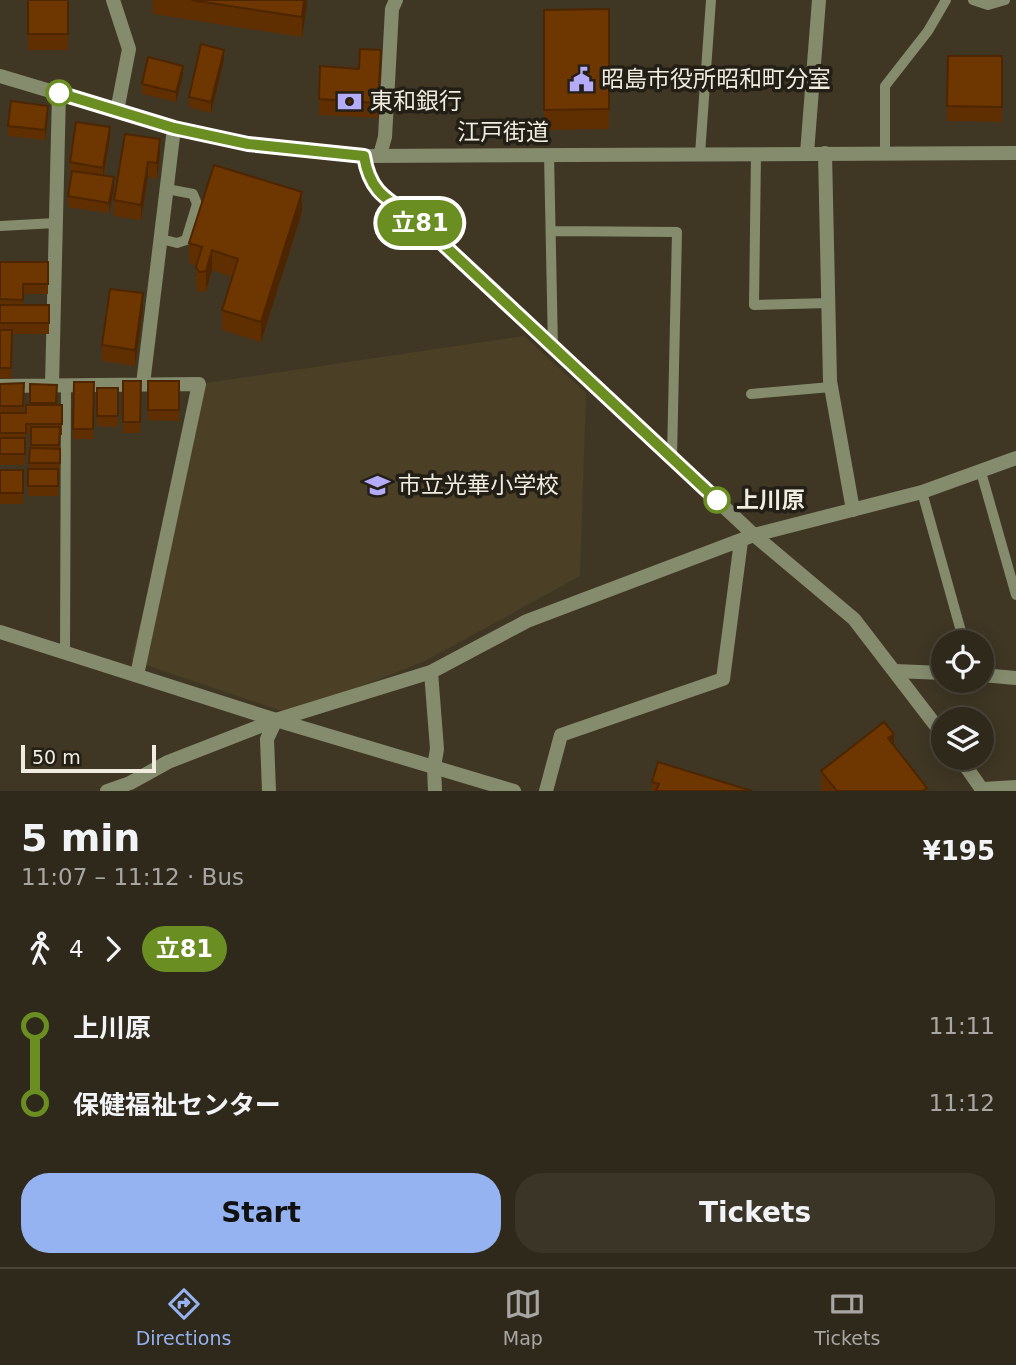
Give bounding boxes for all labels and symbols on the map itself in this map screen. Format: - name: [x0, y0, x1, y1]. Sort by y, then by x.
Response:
- public building icon: 昭島市役所昭和町分室: [567, 65, 595, 93]
- place label: 昭島市役所昭和町分室: [601, 66, 831, 92]
- unlabelled marker: [46, 80, 72, 106]
- bank icon: 東和銀行: [336, 87, 364, 115]
- place label: 東和銀行: [370, 88, 462, 114]
- street label: 江戸街道: [457, 119, 549, 145]
- line badge: 立81: [380, 200, 460, 246]
- school or university icon: 市立光華小学校: [364, 471, 392, 499]
- place label: 市立光華小学校: [398, 472, 559, 498]
- marker: 上川原: [704, 487, 730, 513]
- place label: 上川原: [736, 487, 805, 513]
- scale bar: [21, 742, 156, 774]

